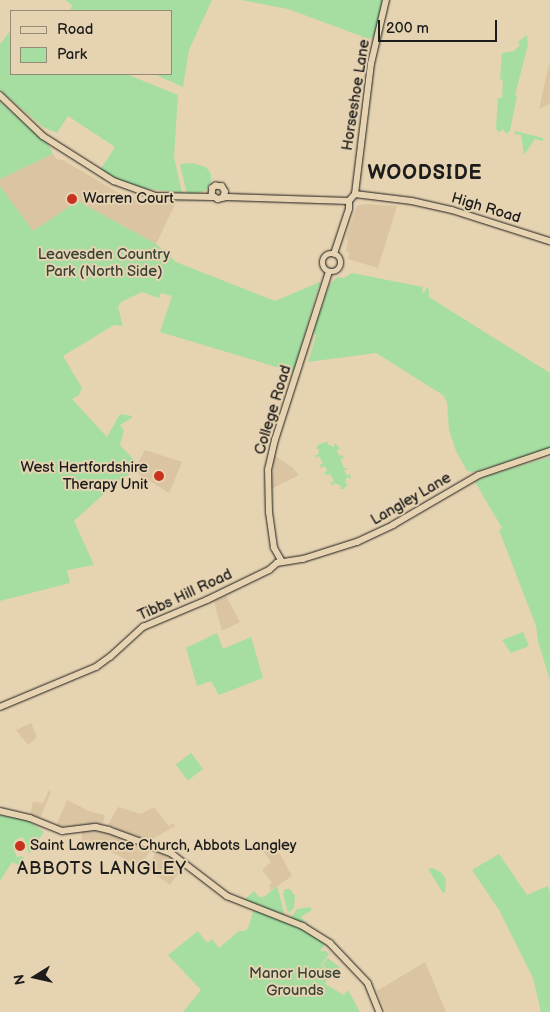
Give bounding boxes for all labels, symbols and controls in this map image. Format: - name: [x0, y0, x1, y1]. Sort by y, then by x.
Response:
- legend: [10, 10, 172, 75]
- scale bar: [380, 10, 499, 42]
- text: 200 m: [386, 19, 429, 38]
- text: Road: [57, 20, 93, 39]
- street label: Horseshoe Lane: [338, 38, 374, 152]
- text: Park: [57, 45, 87, 64]
- district label: WOODSIDE: [366, 161, 484, 185]
- street label: High Road: [449, 189, 523, 227]
- place label: Warren Court: [83, 190, 174, 208]
- marker: Warren Court: [65, 192, 79, 206]
- park label: Leavesden Country Park (North Side): [38, 245, 170, 280]
- street label: College Road: [251, 363, 295, 457]
- place label: West Hertfordshire Therapy Unit: [21, 458, 148, 493]
- marker: West Hertfordshire Therapy Unit: [152, 469, 166, 483]
- street label: Langley Lane: [367, 469, 455, 529]
- street label: Tibbs Hill Road: [135, 565, 235, 625]
- place label: Saint Lawrence Church, Abbots Langley: [30, 837, 297, 855]
- marker: Saint Lawrence Church, Abbots Langley: [14, 840, 26, 852]
- district label: ABBOTS LANGLEY: [15, 858, 189, 880]
- north arrow: [10, 952, 60, 1002]
- park label: Manor House Grounds: [249, 964, 341, 999]
- text: N: [10, 973, 29, 986]

